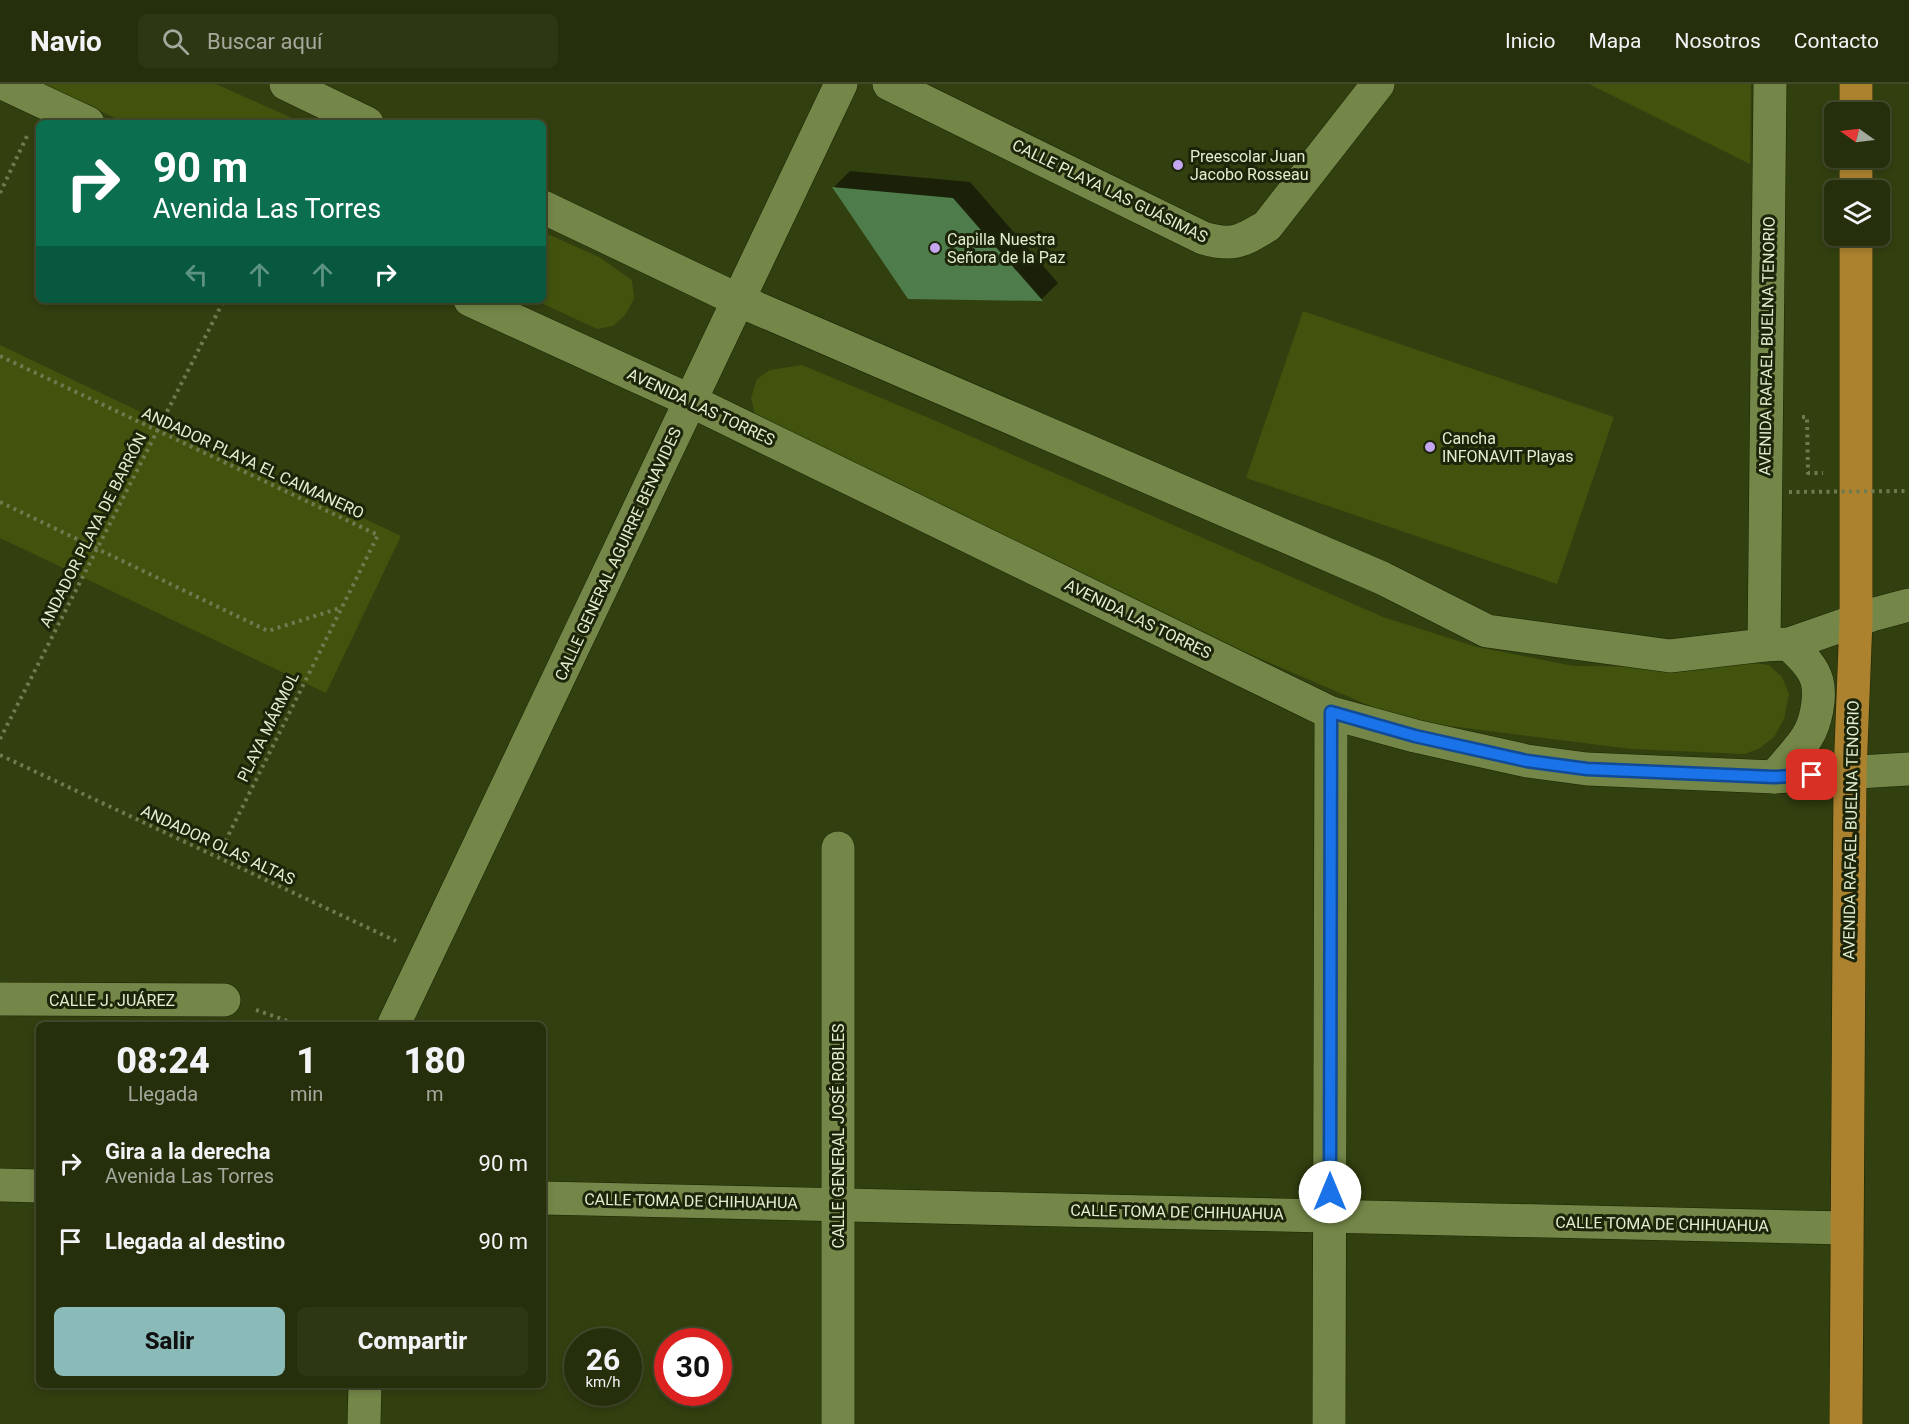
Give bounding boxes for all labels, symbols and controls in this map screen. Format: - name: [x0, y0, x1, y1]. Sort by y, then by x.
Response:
- search box: [138, 14, 558, 68]
- text: Navio: [30, 25, 102, 58]
- icon: search: [159, 25, 192, 58]
- text: Buscar aquí: [207, 29, 323, 54]
- text: Inicio: [1505, 29, 1555, 53]
- text: Mapa: [1588, 29, 1641, 53]
- text: Nosotros: [1674, 29, 1761, 53]
- text: Contacto: [1794, 29, 1879, 53]
- north arrow: [1824, 102, 1890, 168]
- map controls: [1824, 102, 1890, 246]
- street label: CALLE PLAYA LAS GUÁSIMAS: [1009, 135, 1211, 247]
- text: 90 m: [153, 143, 248, 192]
- icon: right: [54, 144, 132, 222]
- place label: Preescolar Juan Jacobo Rosseau: [1190, 147, 1309, 184]
- marker: Preescolar Juan Jacobo Rosseau: [1171, 158, 1185, 172]
- button: layers: [1824, 180, 1890, 246]
- text: Avenida Las Torres: [153, 193, 381, 225]
- street label: AVENIDA RAFAEL BUELNA TENORIO: [1755, 216, 1779, 476]
- place label: Capilla Nuestra Señora de la Paz: [947, 230, 1065, 267]
- marker: Capilla Nuestra Señora de la Paz: [928, 241, 942, 255]
- icon: left: [180, 258, 213, 291]
- icon: ahead: [243, 258, 276, 291]
- icon: ahead: [306, 258, 339, 291]
- icon: right: [369, 258, 402, 291]
- street label: AVENIDA LAS TORRES: [624, 364, 778, 450]
- street label: ANDADOR PLAYA EL CAIMANERO: [139, 403, 367, 523]
- street label: CALLE GENERAL AGUIRRE BENAVIDES: [551, 424, 685, 684]
- street label: ANDADOR PLAYA DE BARRÓN: [35, 429, 150, 631]
- place label: Cancha INFONAVIT Playas: [1442, 429, 1573, 466]
- marker: Cancha INFONAVIT Playas: [1423, 440, 1437, 454]
- street label: AVENIDA LAS TORRES: [1062, 575, 1214, 663]
- street label: PLAYA MÁRMOL: [233, 669, 303, 785]
- street label: AVENIDA RAFAEL BUELNA TENORIO: [1839, 700, 1863, 960]
- pin: [1786, 749, 1837, 800]
- icon: arrive: [1795, 758, 1828, 791]
- street label: ANDADOR OLAS ALTAS: [138, 801, 298, 889]
- street label: CALLE J. JUÁREZ: [49, 991, 175, 1010]
- street label: CALLE GENERAL JOSÉ ROBLES: [829, 1024, 848, 1248]
- text: 08:24: [116, 1040, 210, 1082]
- text: 1: [296, 1040, 317, 1082]
- text: 180: [404, 1040, 466, 1082]
- text: Llegada: [128, 1082, 198, 1106]
- text: min: [290, 1082, 323, 1106]
- text: m: [426, 1082, 443, 1106]
- text: Gira a la derecha: [105, 1139, 271, 1164]
- icon: right: [54, 1147, 87, 1180]
- text: 90 m: [479, 1151, 528, 1176]
- position arrow: [1298, 1160, 1362, 1224]
- text: Avenida Las Torres: [105, 1164, 274, 1188]
- street label: CALLE TOMA DE CHIHUAHUA: [584, 1190, 798, 1212]
- street label: CALLE TOMA DE CHIHUAHUA: [1070, 1201, 1284, 1223]
- street label: CALLE TOMA DE CHIHUAHUA: [1555, 1213, 1769, 1235]
- icon: arrive: [54, 1225, 87, 1258]
- text: Llegada al destino: [105, 1229, 285, 1254]
- text: 90 m: [479, 1229, 528, 1254]
- button: Salir: [54, 1307, 285, 1376]
- button: Compartir: [297, 1307, 528, 1376]
- speed limit sign: 30: [654, 1328, 732, 1406]
- text: 26: [586, 1342, 620, 1377]
- text: km/h: [585, 1373, 621, 1391]

